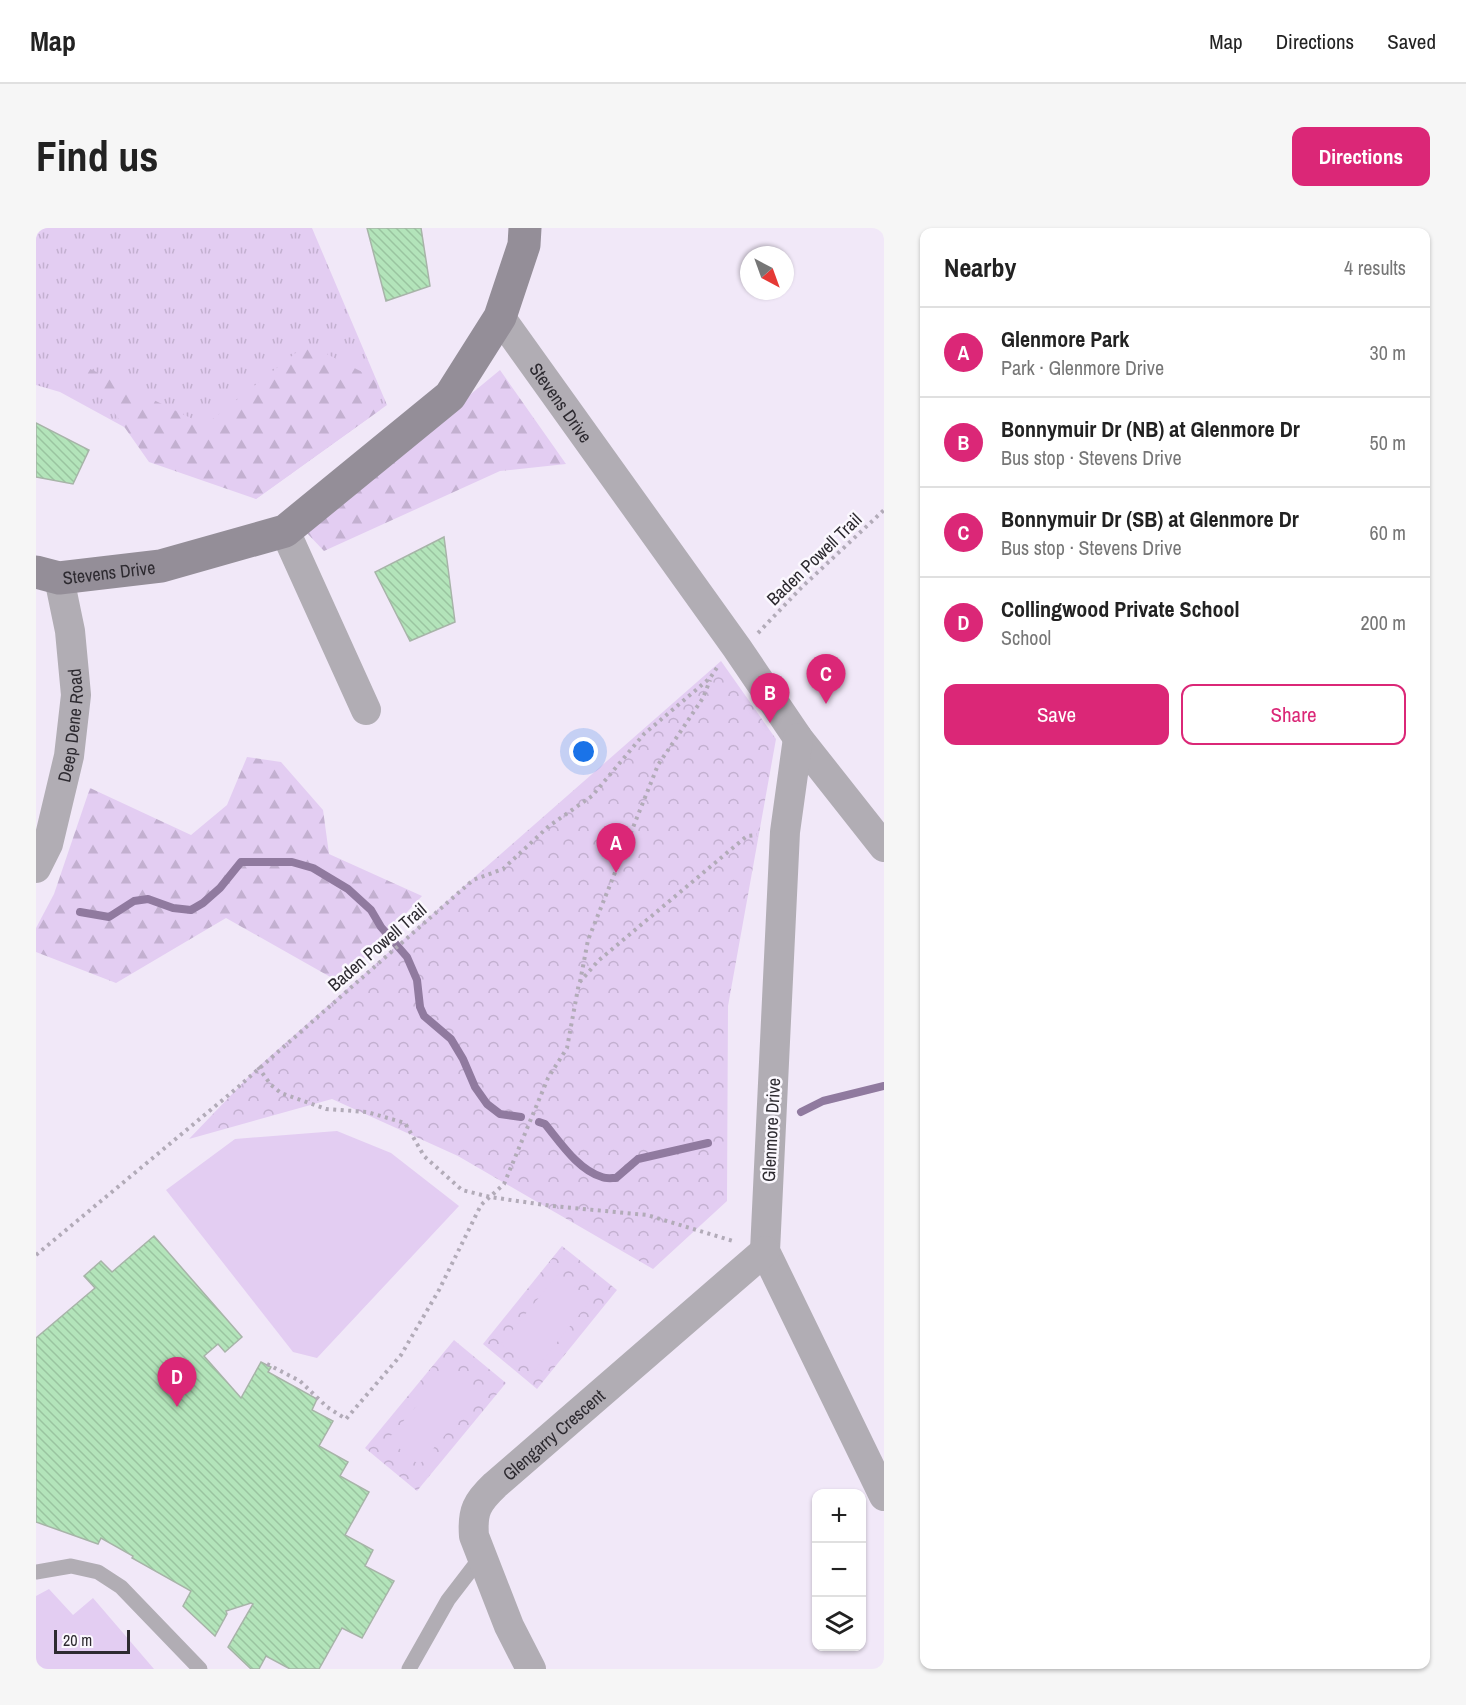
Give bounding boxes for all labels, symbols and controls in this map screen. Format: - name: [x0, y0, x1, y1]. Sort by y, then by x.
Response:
- text: Map: [30, 22, 76, 60]
- text: Map: [1209, 27, 1243, 56]
- text: Directions: [1276, 27, 1354, 56]
- text: Saved: [1387, 27, 1436, 56]
- button: Directions: [1292, 127, 1430, 186]
- text: Find us: [36, 128, 158, 184]
- north arrow: [740, 246, 794, 300]
- text: Nearby: [944, 250, 1016, 285]
- text: 4 results: [1344, 254, 1406, 281]
- text: Glenmore Park: [1001, 324, 1129, 354]
- text: A: [958, 339, 969, 366]
- text: 30 m: [1370, 339, 1406, 366]
- text: Park · Glenmore Drive: [1001, 354, 1164, 381]
- street label: Stevens Drive: [524, 357, 598, 447]
- text: Bonnymuir Dr (NB) at Glenmore Dr: [1001, 414, 1300, 444]
- text: B: [958, 429, 969, 456]
- text: 50 m: [1370, 429, 1406, 456]
- text: Bus stop · Stevens Drive: [1001, 444, 1182, 471]
- text: Bonnymuir Dr (SB) at Glenmore Dr: [1001, 504, 1299, 534]
- street label: Baden Powell Trail: [761, 507, 867, 611]
- text: C: [958, 519, 969, 546]
- text: 60 m: [1370, 519, 1406, 546]
- text: Bus stop · Stevens Drive: [1001, 534, 1182, 561]
- street label: Stevens Drive: [61, 554, 156, 590]
- text: Collingwood Private School: [1001, 594, 1240, 624]
- text: D: [958, 609, 969, 636]
- text: 200 m: [1360, 609, 1406, 636]
- text: School: [1001, 624, 1051, 651]
- pin: C: [806, 654, 846, 704]
- street label: Deep Dene Road: [51, 668, 89, 785]
- pin: B: [750, 674, 790, 723]
- button: Save: [944, 684, 1169, 745]
- button: Share: [1181, 684, 1406, 745]
- your location: [569, 737, 598, 766]
- pin: A: [596, 824, 636, 873]
- street label: Baden Powell Trail: [322, 897, 432, 997]
- street label: Glenmore Drive: [756, 1077, 786, 1183]
- pin: D: [158, 1358, 196, 1407]
- street label: Glengarry Crescent: [497, 1383, 610, 1486]
- map controls: [812, 1489, 866, 1651]
- button: +: [812, 1489, 866, 1543]
- button: −: [812, 1543, 866, 1597]
- button: layers: [812, 1597, 866, 1651]
- scale bar: [54, 1627, 130, 1654]
- text: 20 m: [63, 1629, 92, 1651]

